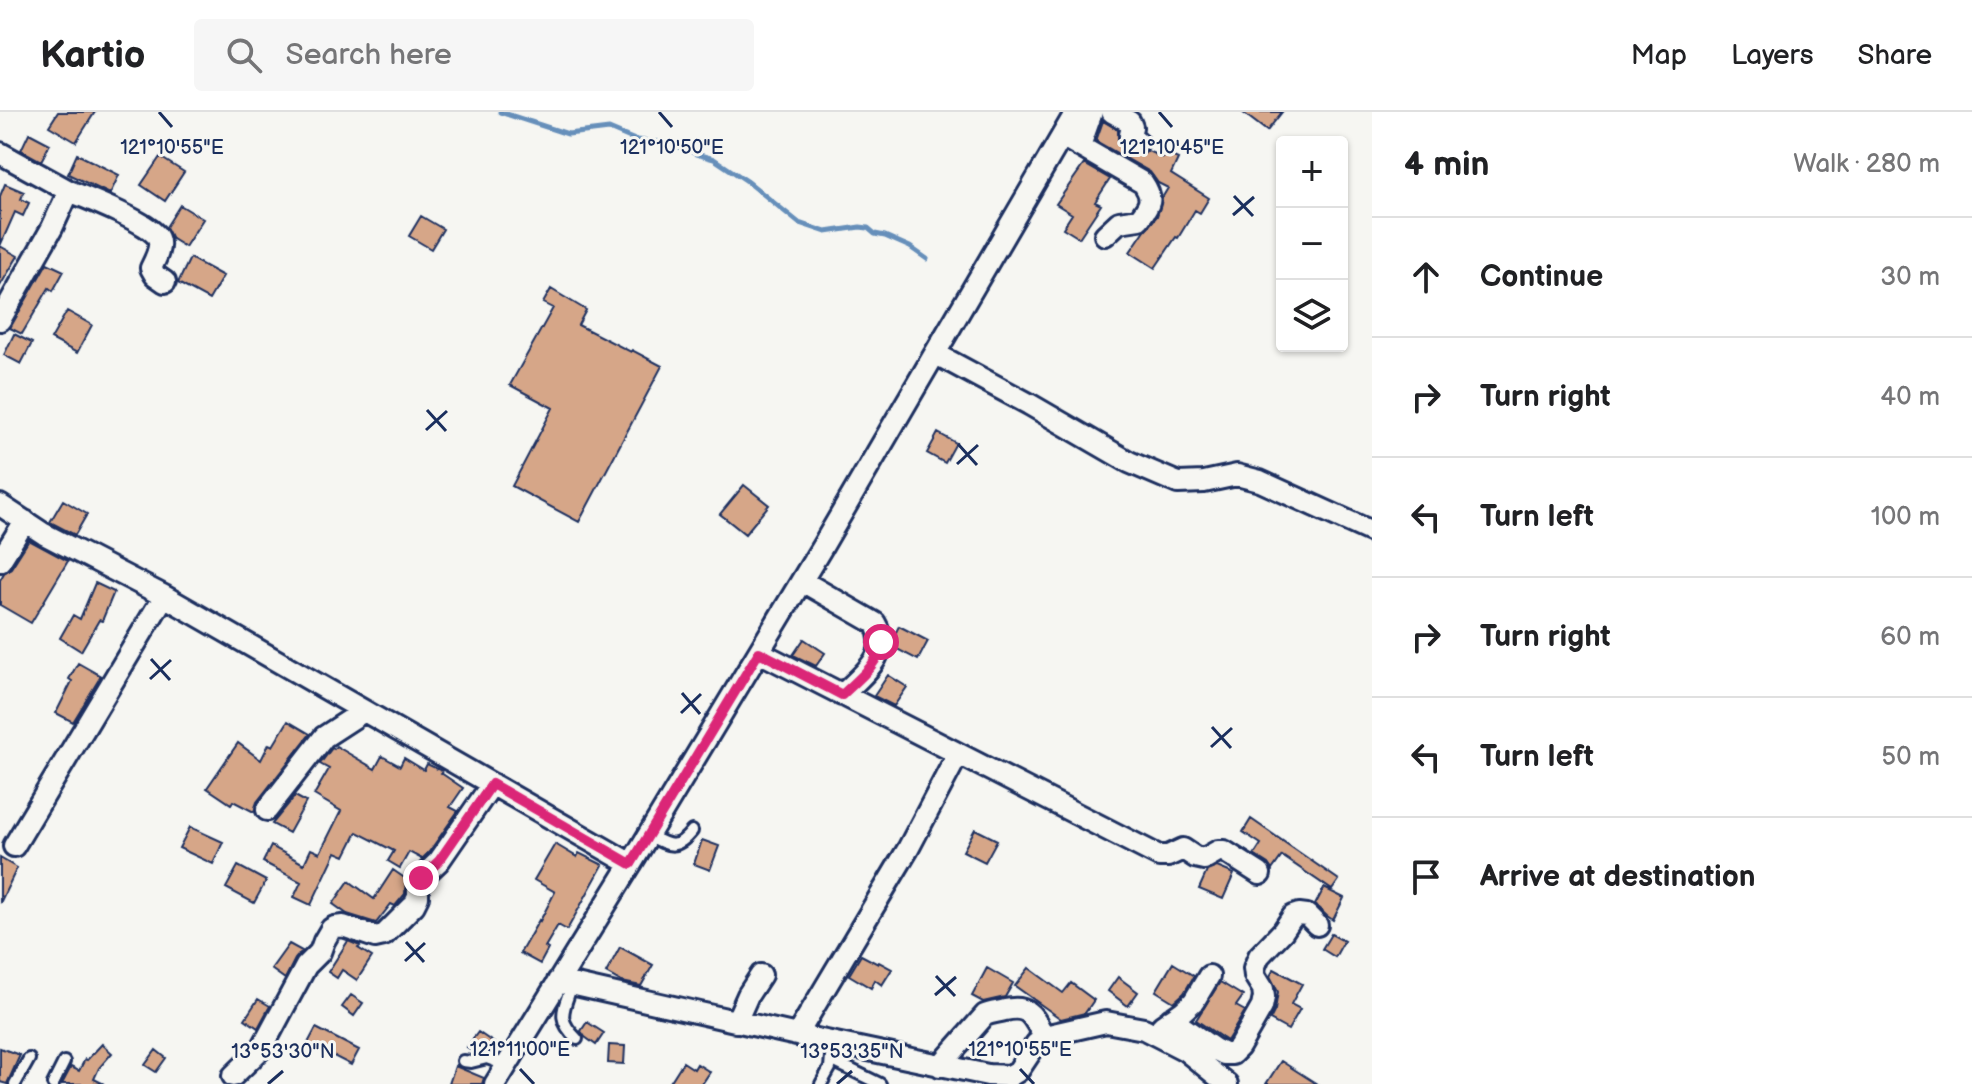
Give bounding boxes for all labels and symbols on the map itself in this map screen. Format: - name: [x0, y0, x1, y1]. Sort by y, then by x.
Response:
- text: 121°10'55"E: [120, 136, 224, 160]
- text: 121°10'50"E: [620, 136, 724, 160]
- text: 121°10'45"E: [1120, 136, 1224, 160]
- route start: [863, 624, 899, 660]
- route end: [403, 860, 439, 896]
- text: 121°11'00"E: [470, 1038, 570, 1062]
- text: 121°10'55"E: [968, 1038, 1072, 1062]
- text: 13°53'30"N: [231, 1040, 335, 1064]
- text: 13°53'35"N: [800, 1040, 904, 1064]

